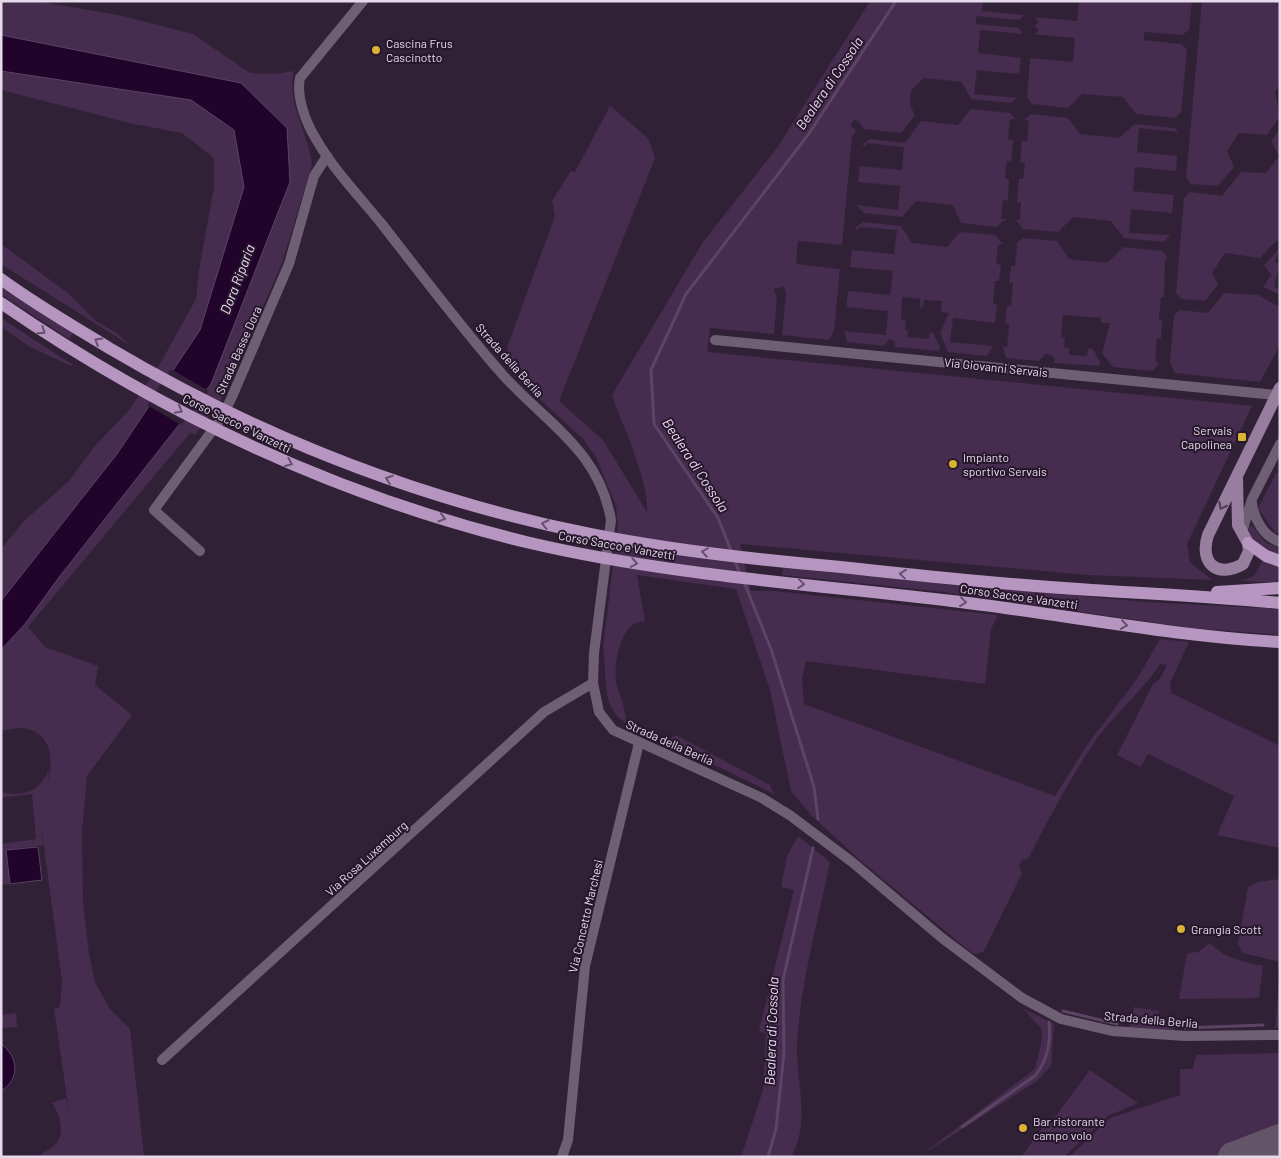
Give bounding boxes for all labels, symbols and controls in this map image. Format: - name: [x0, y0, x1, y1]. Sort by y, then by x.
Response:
- water label: Bealera di Cossola: [792, 33, 866, 133]
- place label: Cascina Frus Cascinotto: [386, 36, 453, 64]
- marker: Cascina Frus Cascinotto: [370, 44, 382, 56]
- water label: Dora Riparia: [216, 242, 258, 316]
- street label: Strada Basse Dora: [212, 304, 264, 396]
- street label: Strada della Berlia: [473, 320, 547, 400]
- one-way arrow: [36, 325, 45, 334]
- one-way arrow: [94, 338, 103, 348]
- street label: Via Giovanni Servais: [943, 355, 1049, 379]
- street label: Corso Sacco e Vanzetti: [181, 391, 293, 455]
- one-way arrow: [174, 404, 183, 414]
- water label: Bealera di Cossola: [659, 415, 733, 515]
- place label: Servais Capolinea: [1181, 423, 1232, 451]
- marker: Servais Capolinea: [1236, 431, 1248, 443]
- place label: Impianto sportivo Servais: [963, 450, 1047, 478]
- one-way arrow: [284, 456, 293, 467]
- marker: Impianto sportivo Servais: [947, 458, 959, 470]
- one-way arrow: [385, 475, 394, 485]
- one-way arrow: [1218, 501, 1228, 510]
- one-way arrow: [437, 512, 446, 522]
- one-way arrow: [541, 519, 549, 530]
- street label: Corso Sacco e Vanzetti: [557, 528, 677, 562]
- one-way arrow: [701, 547, 709, 558]
- one-way arrow: [630, 557, 639, 567]
- one-way arrow: [898, 568, 906, 579]
- one-way arrow: [798, 579, 806, 590]
- street label: Corso Sacco e Vanzetti: [959, 581, 1079, 611]
- one-way arrow: [959, 596, 967, 607]
- one-way arrow: [1119, 620, 1128, 630]
- street label: Strada della Berlia: [624, 716, 716, 768]
- street label: Via Rosa Luxemburg: [322, 818, 410, 898]
- street label: Via Concetto Marchesi: [565, 858, 605, 974]
- place label: Grangia Scott: [1191, 922, 1262, 936]
- marker: Grangia Scott: [1175, 923, 1187, 935]
- water label: Bealera di Cossola: [761, 977, 781, 1085]
- street label: Strada della Berlia: [1103, 1008, 1199, 1030]
- place label: Bar ristorante campo volo: [1033, 1114, 1105, 1142]
- marker: Bar ristorante campo volo: [1017, 1122, 1029, 1134]

